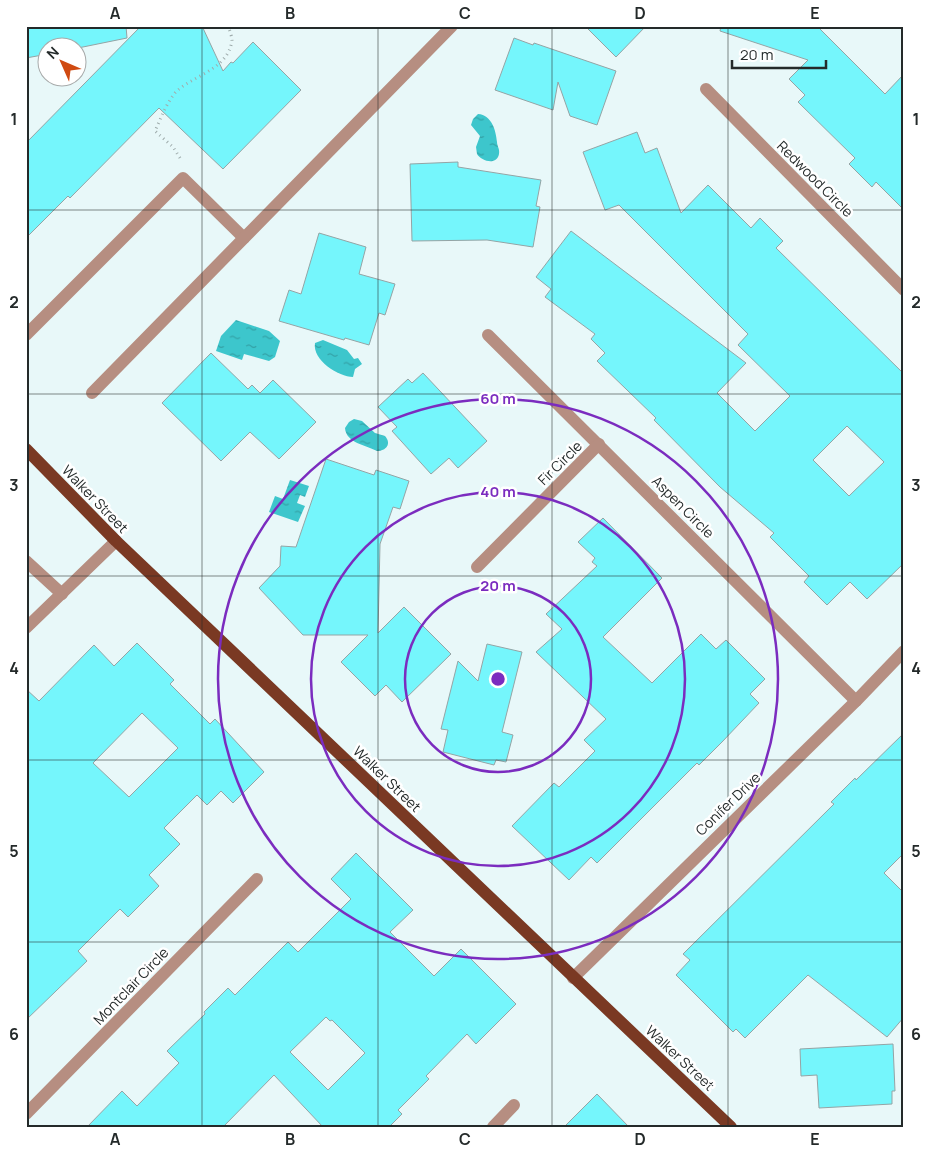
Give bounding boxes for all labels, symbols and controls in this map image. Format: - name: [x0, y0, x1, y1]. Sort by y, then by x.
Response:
- text: A: [110, 2, 121, 24]
- text: B: [285, 2, 295, 24]
- text: C: [459, 2, 471, 24]
- text: D: [634, 2, 646, 24]
- text: E: [810, 2, 820, 24]
- north arrow: [38, 38, 88, 88]
- scale bar: [732, 38, 826, 70]
- text: N: [42, 42, 63, 63]
- text: 20 m: [740, 44, 773, 65]
- text: 1: [10, 108, 18, 130]
- text: 1: [912, 108, 920, 130]
- street label: Redwood Circle: [773, 136, 858, 221]
- text: 2: [9, 291, 19, 313]
- text: 2: [911, 291, 921, 313]
- text: 60 m: [480, 388, 516, 409]
- street label: Fir Circle: [533, 436, 586, 489]
- street label: Walker Street: [58, 461, 133, 537]
- street label: Aspen Circle: [648, 471, 719, 542]
- text: 3: [9, 474, 19, 496]
- text: 3: [911, 474, 921, 496]
- text: 40 m: [480, 481, 516, 502]
- text: 20 m: [480, 575, 516, 596]
- text: 4: [9, 657, 19, 679]
- text: 4: [911, 657, 921, 679]
- centre of rings: [489, 670, 507, 688]
- street label: Walker Street: [349, 741, 426, 816]
- street label: Conifer Drive: [691, 768, 764, 839]
- text: 5: [9, 840, 19, 862]
- text: 5: [911, 840, 921, 862]
- street label: Montclair Circle: [89, 943, 172, 1028]
- street label: Walker Street: [642, 1021, 719, 1095]
- text: 6: [9, 1023, 19, 1045]
- text: 6: [911, 1023, 921, 1045]
- text: A: [110, 1128, 121, 1150]
- text: B: [285, 1128, 295, 1150]
- text: C: [459, 1128, 471, 1150]
- text: D: [634, 1128, 646, 1150]
- text: E: [810, 1128, 820, 1150]

